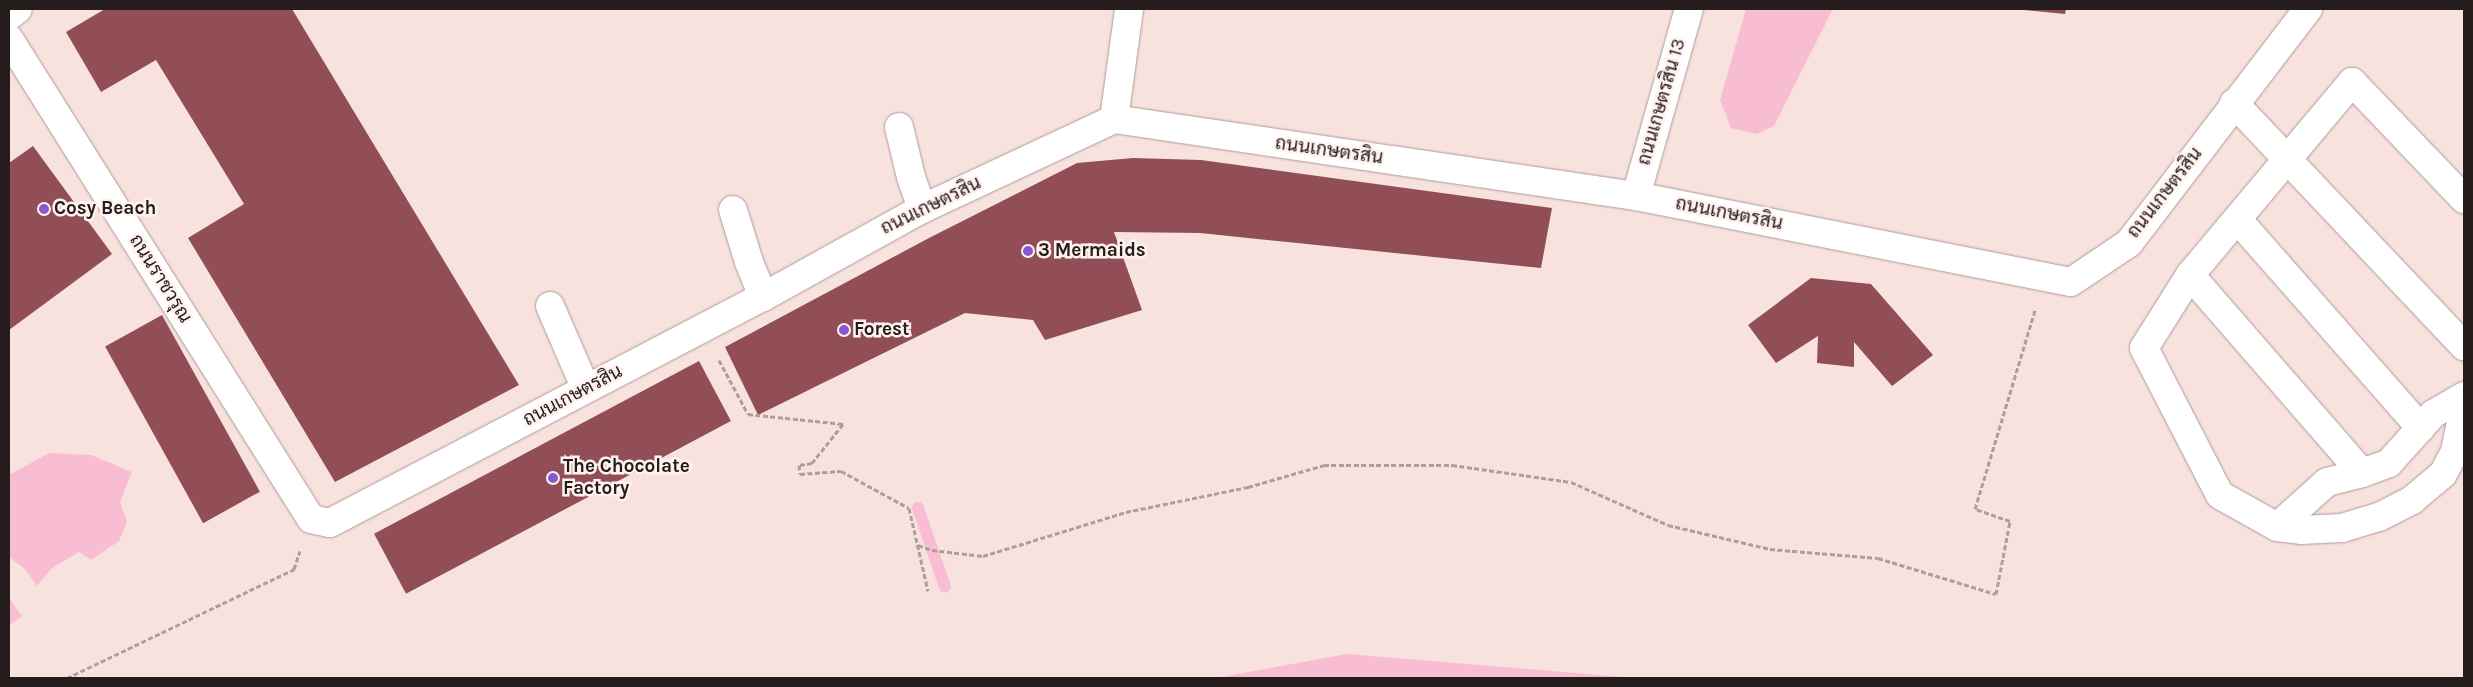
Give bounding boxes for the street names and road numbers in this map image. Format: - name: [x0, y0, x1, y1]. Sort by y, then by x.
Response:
- street label: ถนนเกษตรสิน 13: [1633, 36, 1691, 168]
- street label: ถนนเกษตรสิน: [1274, 132, 1384, 170]
- street label: ถนนเกษตรสิน: [2123, 143, 2207, 243]
- street label: ถนนเกษตรสิน: [877, 172, 985, 240]
- street label: ถนนเกษตรสิน: [1673, 192, 1785, 236]
- street label: ถนนราชวรุณ: [124, 231, 196, 327]
- street label: ถนนเกษตรสิน: [520, 360, 626, 432]

